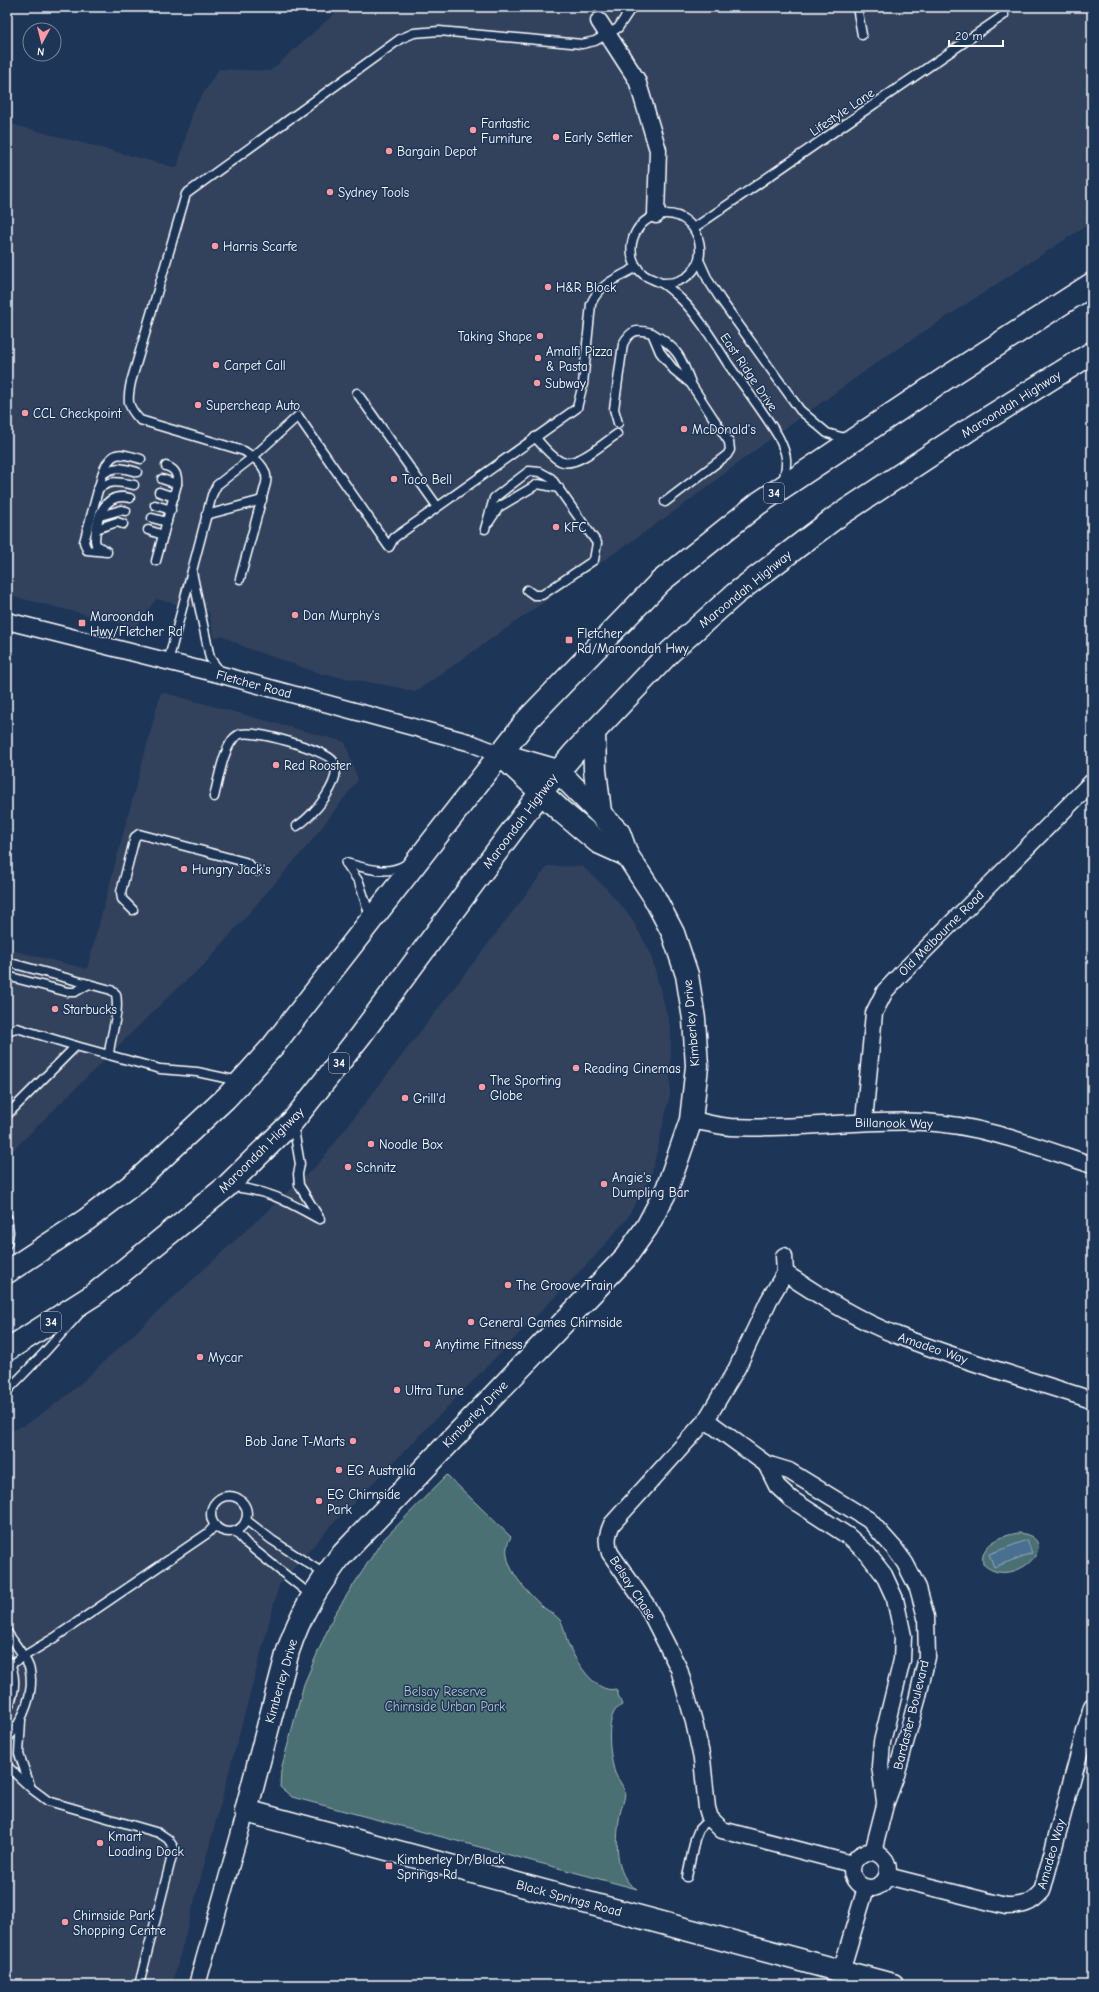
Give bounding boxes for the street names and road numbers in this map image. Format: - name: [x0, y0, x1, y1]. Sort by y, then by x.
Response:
- street label: Lifestyle Lane: [807, 85, 878, 139]
- street label: East Ridge Drive: [717, 330, 781, 414]
- street label: Maroondah Highway: [958, 367, 1064, 441]
- road number: 34: [764, 483, 784, 503]
- street label: Maroondah Highway: [696, 547, 794, 631]
- street label: Fletcher Road: [215, 667, 293, 701]
- street label: Maroondah Highway: [480, 771, 561, 871]
- street label: Old Melbourne Road: [895, 887, 987, 979]
- street label: Kimberley Drive: [680, 978, 702, 1067]
- road number: 34: [329, 1053, 349, 1073]
- street label: Maroondah Highway: [215, 1104, 307, 1196]
- street label: Billanook Way: [855, 1115, 933, 1131]
- road number: 34: [41, 1312, 61, 1332]
- street label: Amadeo Way: [896, 1329, 970, 1367]
- street label: Kimberley Drive: [439, 1377, 511, 1451]
- street label: Belsay Chase: [607, 1553, 659, 1623]
- street label: Kimberley Drive: [262, 1637, 300, 1725]
- street label: Bardaster Boulevard: [890, 1659, 932, 1771]
- street label: Amadeo Way: [1034, 1817, 1068, 1891]
- street label: Black Springs Road: [515, 1877, 623, 1919]

